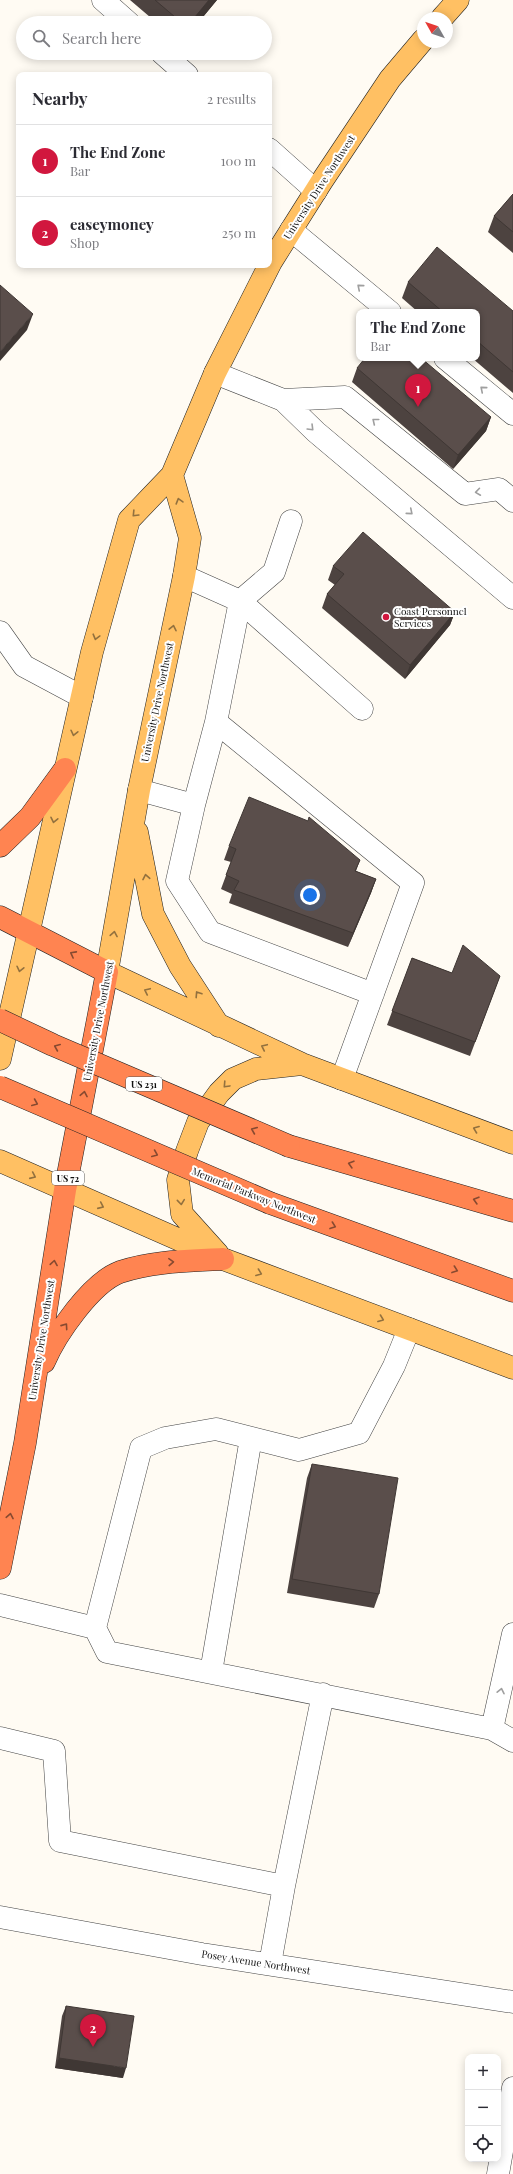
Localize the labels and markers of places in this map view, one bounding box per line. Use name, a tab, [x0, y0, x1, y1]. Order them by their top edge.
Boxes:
pin: 1	[405, 374, 431, 407]
place label: Coast Personnel Services	[394, 604, 467, 630]
marker: Coast Personnel Services	[381, 612, 391, 622]
pin: 2	[80, 2014, 106, 2047]

